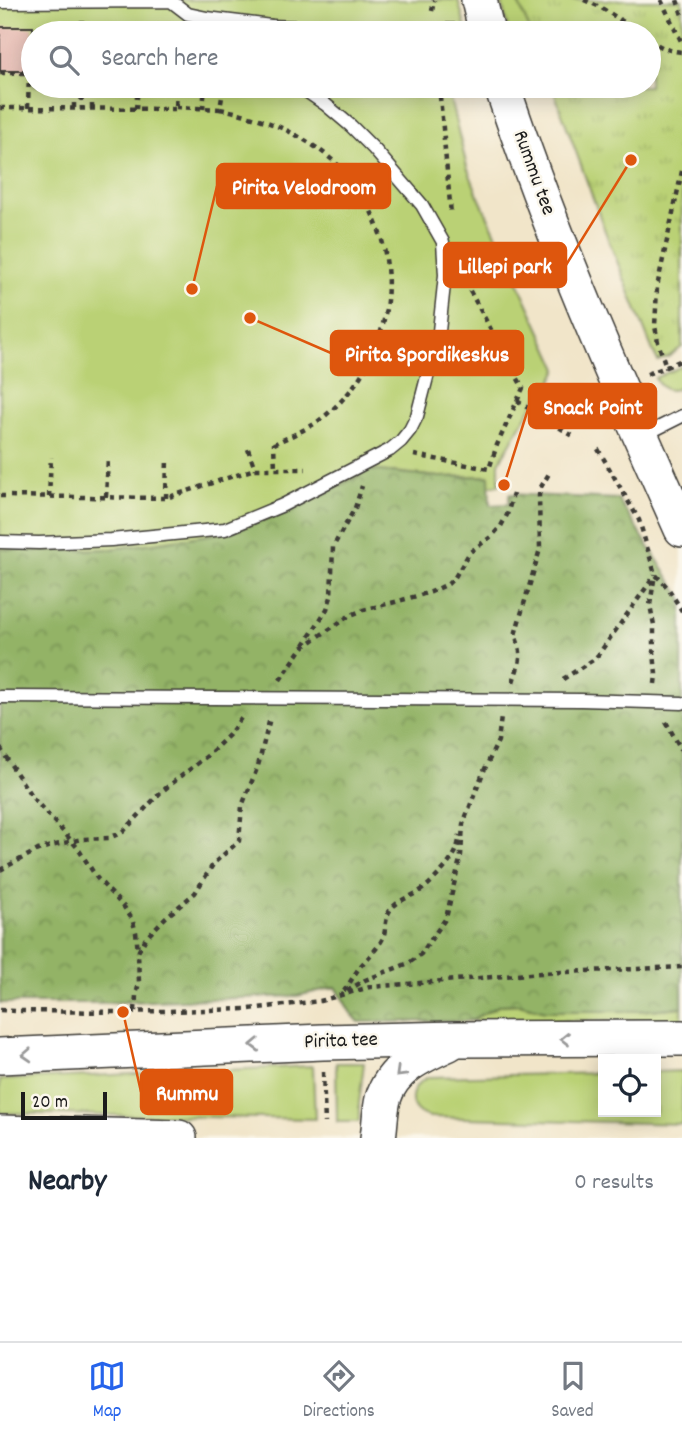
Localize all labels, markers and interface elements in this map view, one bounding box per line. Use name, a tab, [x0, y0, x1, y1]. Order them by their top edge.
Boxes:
search box	[21, 21, 661, 98]
icon: search	[45, 41, 83, 79]
text: Search here	[101, 41, 219, 78]
street label: Rummu tee	[504, 126, 562, 220]
callout: Pirita Velodroom	[217, 164, 390, 208]
text: Pirita Velodroom	[232, 173, 376, 206]
callout: Lillepi park	[444, 243, 566, 287]
text: Lillepi park	[458, 252, 553, 285]
callout: Pirita Spordikeskus	[331, 331, 523, 375]
text: Pirita Spordikeskus	[345, 340, 510, 373]
callout: Snack Point	[529, 384, 656, 428]
text: Snack Point	[543, 393, 643, 426]
street label: Pirita tee	[304, 1026, 378, 1058]
one-way arrow	[559, 1031, 570, 1047]
one-way arrow	[249, 1037, 260, 1052]
one-way arrow	[22, 1047, 33, 1062]
map controls	[598, 1054, 661, 1117]
button: locate	[598, 1054, 661, 1117]
one-way arrow	[395, 1064, 408, 1077]
callout: Rummu	[141, 1070, 232, 1114]
text: Rummu	[156, 1079, 218, 1112]
scale bar	[21, 1089, 107, 1121]
text: 20 m	[32, 1090, 68, 1117]
text: Nearby	[28, 1162, 106, 1205]
text: 0 results	[574, 1167, 654, 1200]
tab: Map	[88, 1357, 126, 1426]
tab: Directions	[303, 1357, 375, 1426]
tab: Saved	[551, 1357, 594, 1426]

